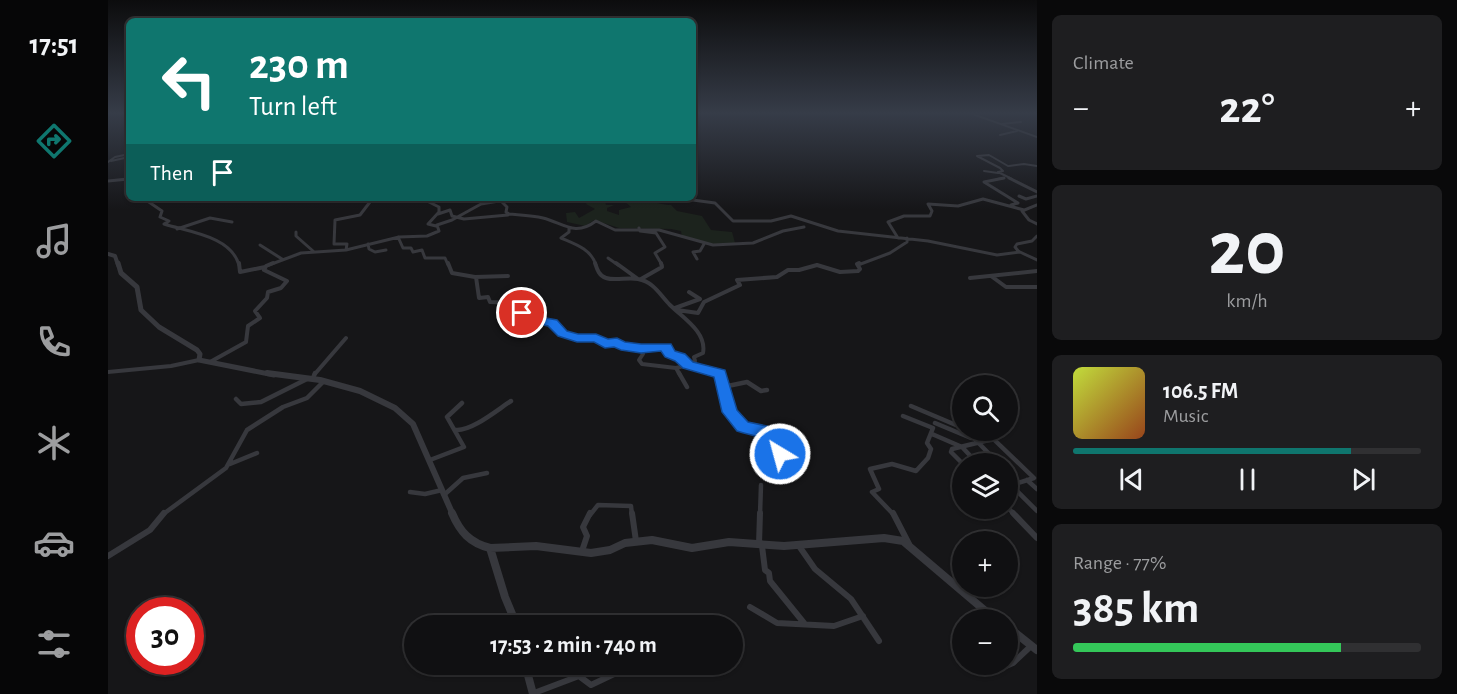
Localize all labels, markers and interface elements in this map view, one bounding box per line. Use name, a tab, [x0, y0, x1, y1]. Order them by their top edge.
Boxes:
text: 17:51	[30, 31, 78, 58]
icon: left	[150, 42, 228, 120]
text: 230 m	[249, 44, 349, 86]
text: Climate	[1073, 53, 1134, 73]
text: 22°	[1219, 86, 1275, 131]
text: −	[1073, 92, 1089, 125]
text: +	[1405, 92, 1421, 125]
text: Turn left	[249, 93, 337, 120]
icon: directions	[33, 120, 75, 162]
icon: arrive	[206, 156, 239, 189]
text: Then	[150, 162, 194, 184]
text: 20	[1208, 211, 1286, 289]
icon: music	[33, 220, 75, 262]
pin	[496, 287, 547, 338]
text: km/h	[1226, 291, 1268, 311]
icon: arrive	[505, 296, 538, 329]
icon: phone	[33, 321, 75, 363]
map controls	[952, 375, 1018, 675]
button: search	[952, 375, 1018, 441]
text: 106.5 FM	[1163, 380, 1238, 402]
text: Music	[1163, 406, 1209, 426]
icon: climate	[33, 422, 75, 464]
position arrow	[748, 422, 812, 486]
button: layers	[952, 453, 1018, 519]
icon: previous	[1115, 463, 1148, 496]
icon: pause	[1231, 463, 1264, 496]
icon: next	[1347, 463, 1380, 496]
icon: car	[33, 522, 75, 564]
button: +	[952, 531, 1018, 597]
text: Range · 77%	[1073, 553, 1166, 573]
text: 385 km	[1073, 586, 1199, 631]
speed limit sign: 30	[126, 597, 204, 675]
button: −	[952, 609, 1018, 675]
icon: filters	[33, 623, 75, 665]
text: 17:53 · 2 min · 740 m	[490, 634, 657, 656]

